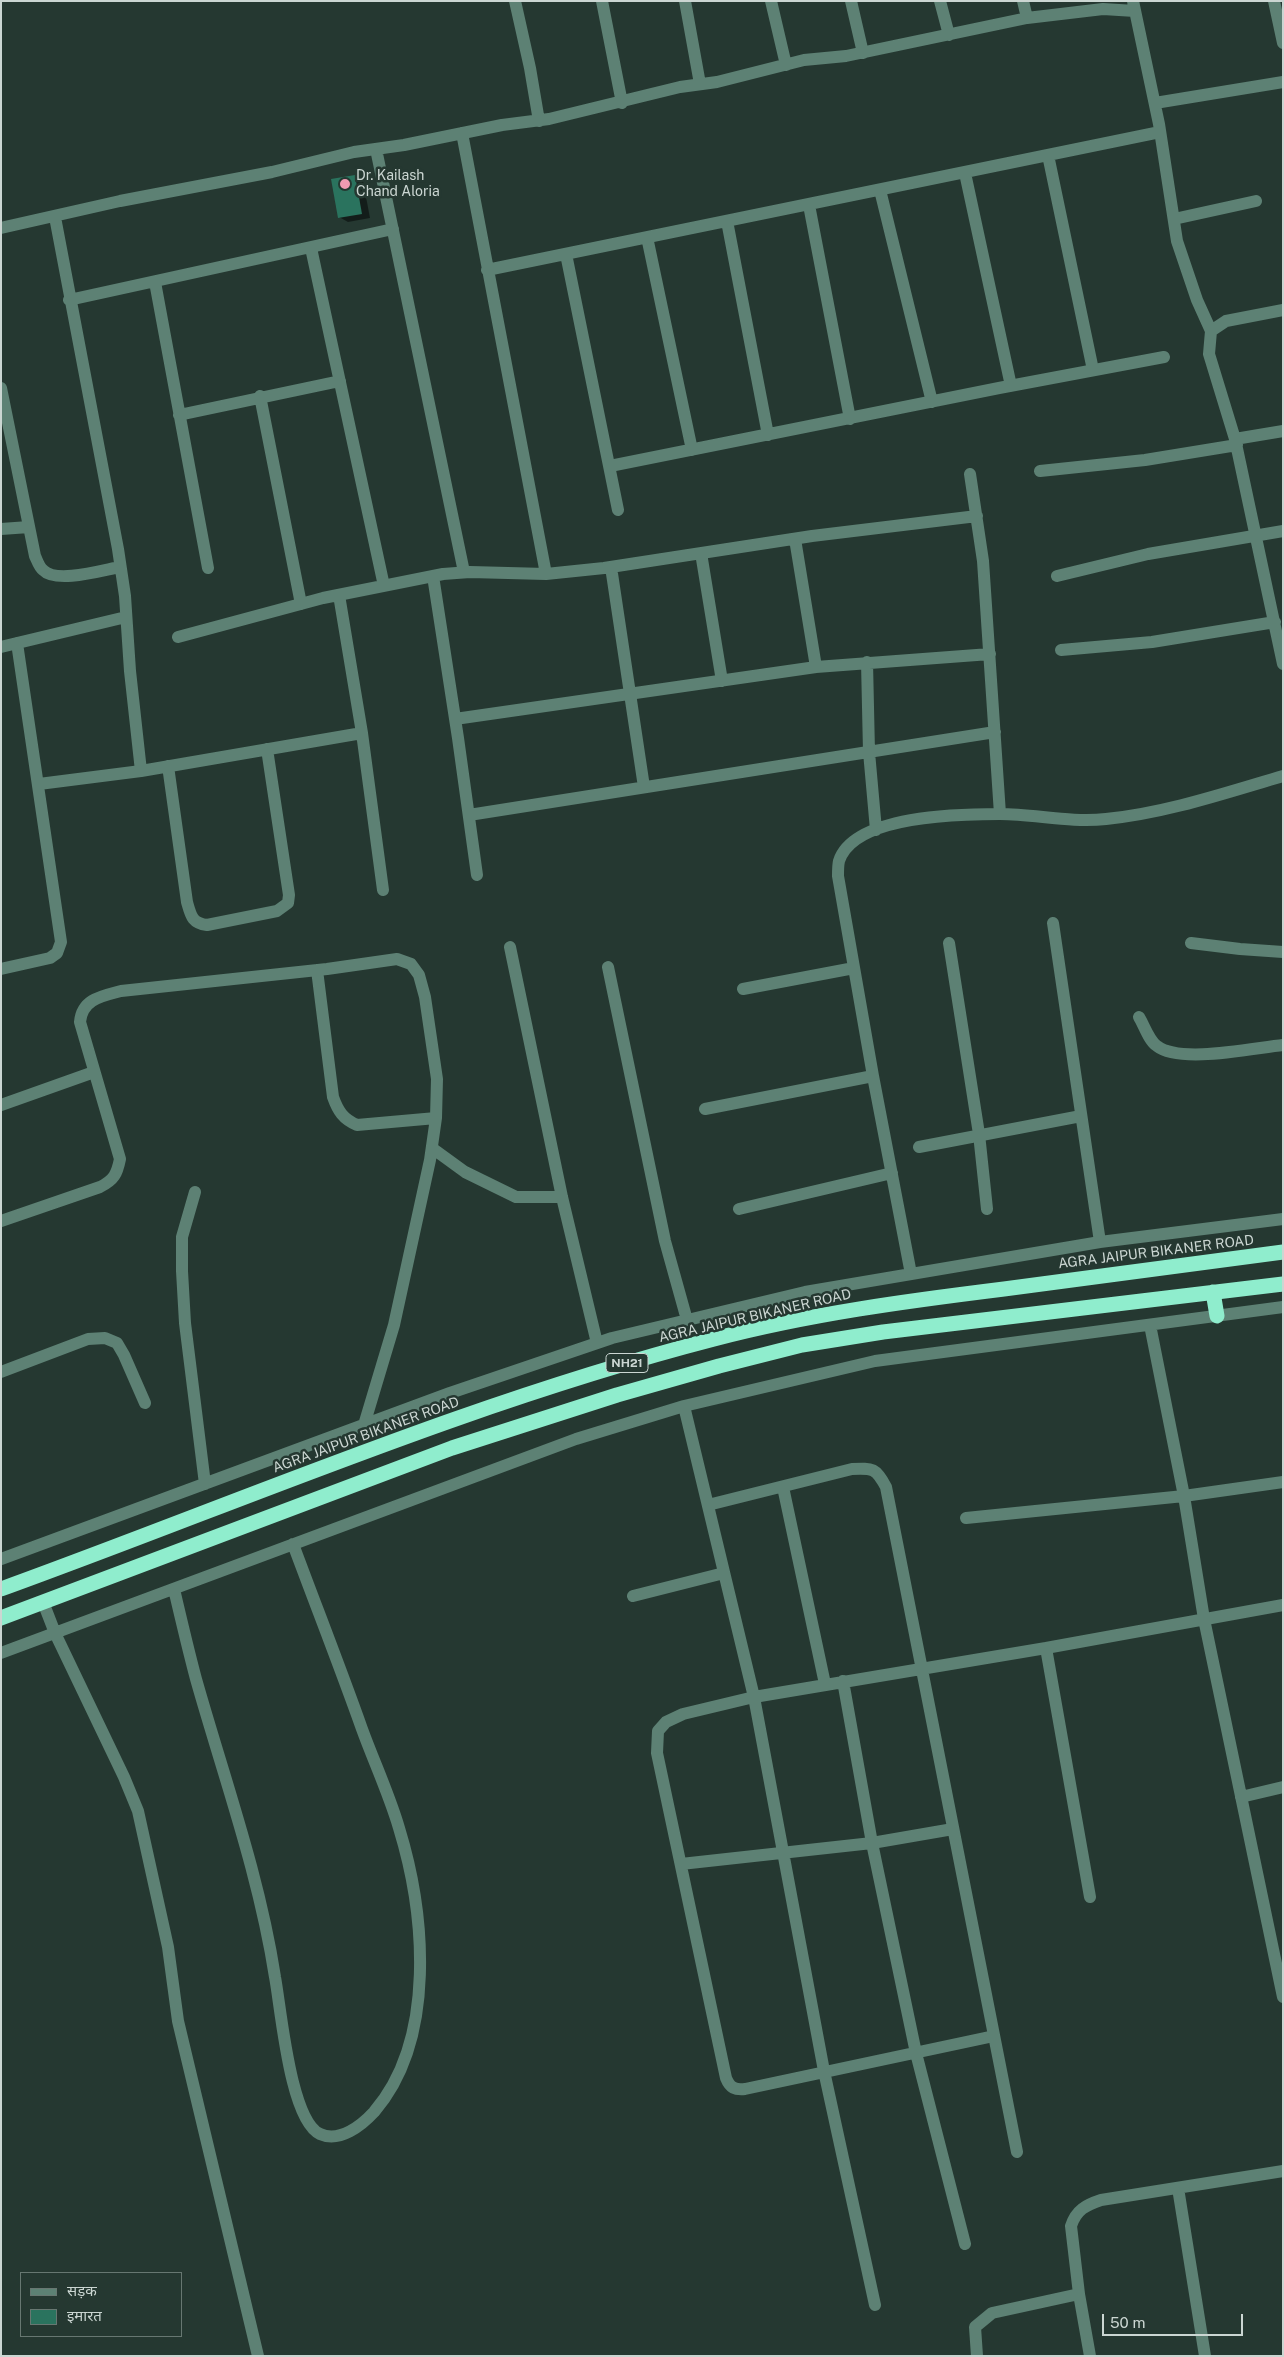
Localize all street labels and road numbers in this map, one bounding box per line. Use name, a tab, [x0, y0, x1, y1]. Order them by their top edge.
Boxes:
street label: AGRA JAIPUR BIKANER ROAD	[1057, 1232, 1255, 1272]
street label: AGRA JAIPUR BIKANER ROAD	[657, 1286, 853, 1346]
road number: NH21	[606, 1354, 648, 1372]
street label: AGRA JAIPUR BIKANER ROAD	[271, 1393, 461, 1477]

